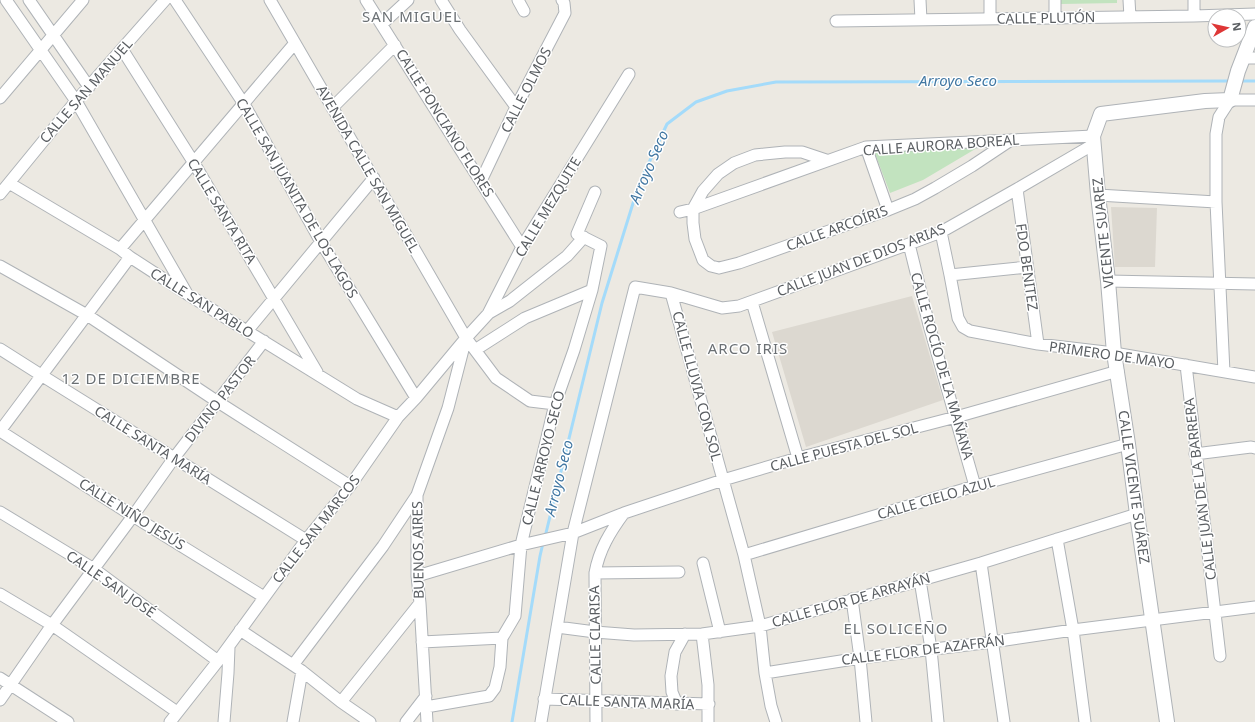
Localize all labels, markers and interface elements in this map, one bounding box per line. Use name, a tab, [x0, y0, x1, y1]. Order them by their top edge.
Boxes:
district label: SAN MIGUEL	[362, 6, 462, 26]
street label: CALLE PLUTÓN	[996, 7, 1096, 28]
north arrow	[1207, 8, 1247, 48]
text: N	[1229, 21, 1245, 32]
street label: CALLE SAN MANUEL	[35, 34, 136, 147]
street label: CALLE OLMOS	[496, 44, 555, 136]
street label: CALLE PONCIANO FLORES	[392, 45, 499, 201]
water label: Arroyo Seco	[918, 70, 997, 90]
street label: AVENIDA CALLE SAN MIGUEL	[313, 82, 424, 256]
street label: CALLE SAN JUANITA DE LOS LAGOS	[232, 94, 363, 302]
water label: Arroyo Seco	[623, 127, 672, 207]
street label: CALLE AURORA BOREAL	[862, 130, 1020, 159]
street label: CALLE MEZQUITE	[510, 153, 585, 260]
street label: CALLE SANTA RITA	[183, 155, 261, 267]
street label: VICENTE SUAREZ	[1087, 177, 1118, 289]
street label: CALLE ARCOÍRIS	[783, 200, 891, 255]
street label: CALLE JUAN DE DIOS ARIAS	[774, 218, 948, 300]
street label: FDO BENITEZ	[1012, 222, 1043, 312]
street label: CALLE SAN PABLO	[147, 263, 258, 342]
street label: CALLE ROCÍO DE LA MAÑANA	[907, 270, 978, 462]
street label: CALLE LLUVIA CON SOL	[668, 309, 727, 463]
street label: PRIMERO DE MAYO	[1048, 336, 1176, 373]
district label: ARCO IRIS	[708, 338, 788, 358]
street label: DIVINO PASTOR	[180, 351, 260, 446]
district label: 12 DE DICIEMBRE	[61, 368, 201, 388]
street label: CALLE ARROYO SECO	[517, 388, 568, 527]
street label: CALLE JUAN DE LA BARRERA	[1179, 397, 1220, 581]
street label: CALLE SANTA MARÍA	[91, 401, 215, 488]
street label: CALLE VICENTE SUÁREZ	[1114, 409, 1155, 565]
street label: CALLE PUESTA DEL SOL	[768, 418, 920, 475]
water label: Arroyo Seco	[539, 438, 577, 519]
street label: CALLE SAN MARCOS	[267, 470, 364, 587]
street label: CALLE CIELO AZUL	[875, 472, 997, 523]
street label: CALLE NIÑO JESÚS	[76, 473, 189, 554]
street label: BUENOS AIRES	[407, 501, 428, 599]
street label: CALLE SAN JOSÉ	[63, 546, 160, 621]
street label: CALLE FLOR DE ARRAYÁN	[769, 568, 932, 631]
street label: CALLE CLARISA	[584, 585, 605, 685]
district label: EL SOLICEÑO	[844, 618, 948, 638]
street label: CALLE FLOR DE AZAFRÁN	[840, 630, 1006, 669]
street label: CALLE SANTA MARÍA	[559, 690, 695, 713]

